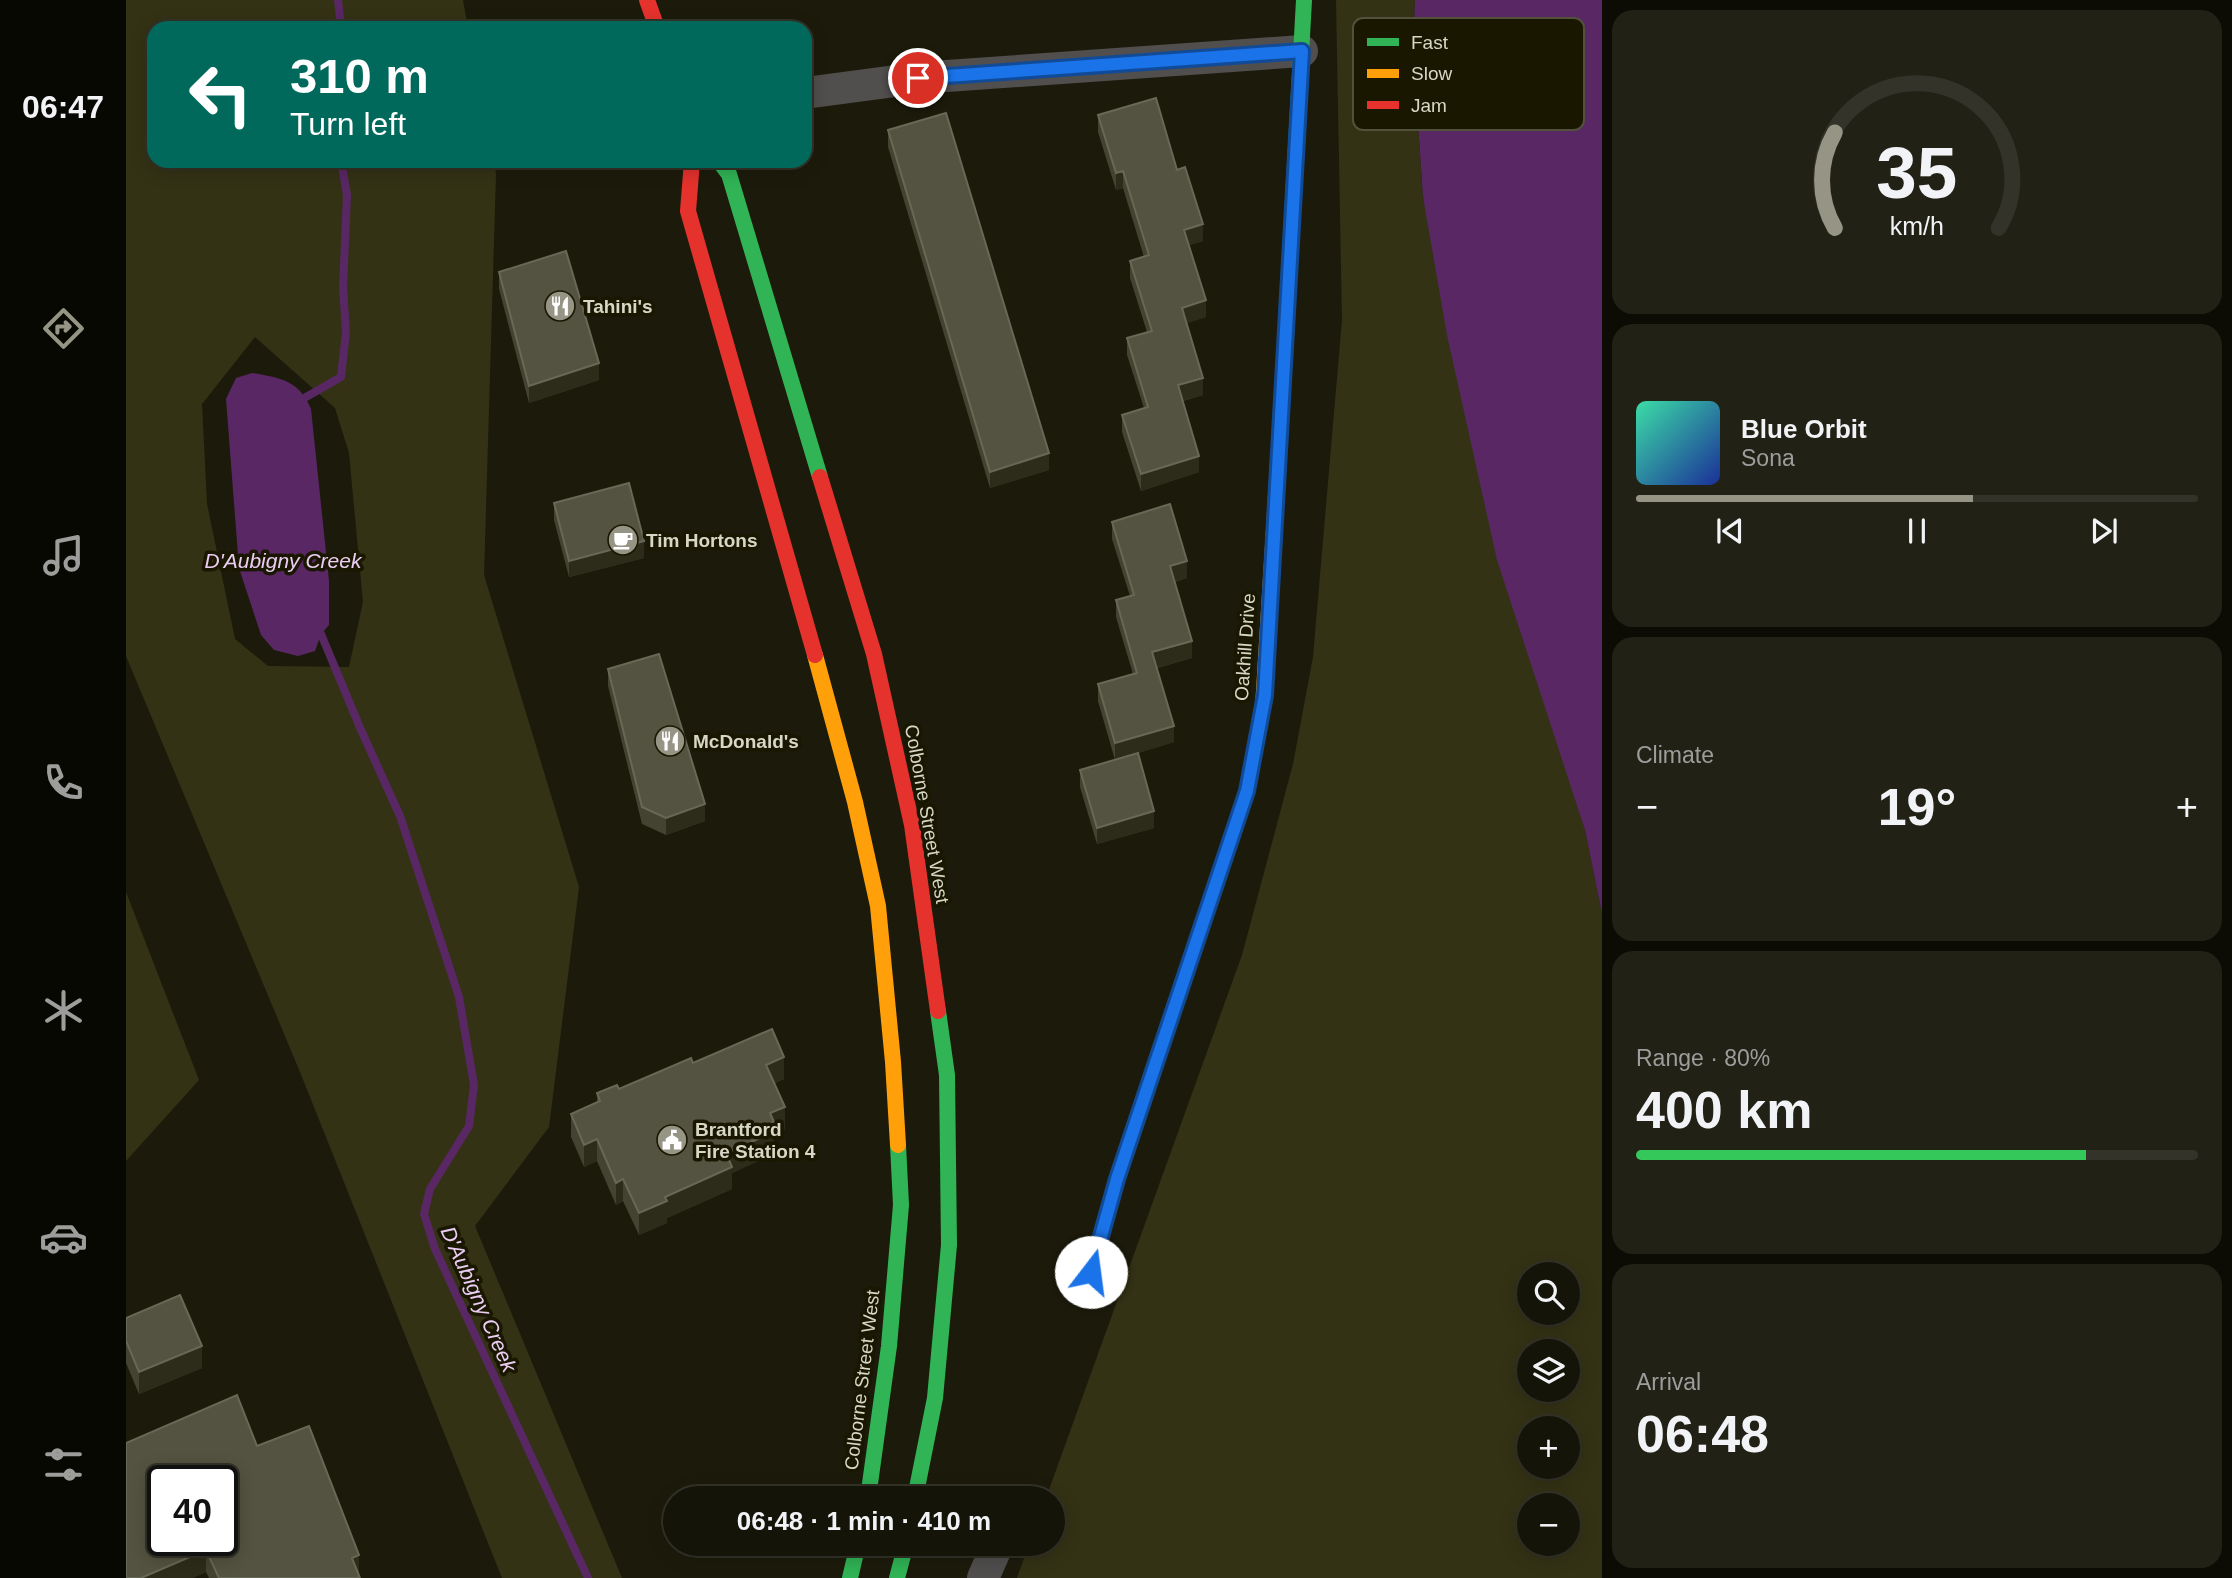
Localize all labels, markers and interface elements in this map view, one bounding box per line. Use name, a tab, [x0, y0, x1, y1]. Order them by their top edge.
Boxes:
legend	[1353, 18, 1584, 130]
text: Fast	[1411, 32, 1449, 53]
pin	[888, 48, 948, 108]
icon: left	[175, 49, 266, 140]
text: 310 m	[290, 49, 429, 103]
icon: arrive	[899, 59, 937, 97]
text: Slow	[1411, 63, 1452, 84]
text: 06:47	[22, 89, 104, 125]
text: Jam	[1411, 95, 1447, 116]
text: Turn left	[290, 106, 406, 142]
text: 35	[1877, 132, 1957, 213]
text: km/h	[1890, 212, 1944, 240]
restaurant icon: Tahini's	[543, 289, 577, 323]
place label: Tahini's	[583, 296, 653, 317]
icon: directions	[39, 304, 88, 353]
text: Blue Orbit	[1741, 414, 1867, 444]
text: Sona	[1741, 445, 1795, 471]
icon: previous	[1711, 512, 1749, 550]
icon: pause	[1898, 512, 1936, 550]
icon: next	[2085, 512, 2123, 550]
cafe icon: Tim Hortons	[606, 523, 640, 557]
place label: Tim Hortons	[646, 530, 758, 551]
icon: music	[39, 531, 88, 580]
water label: D'Aubigny Creek	[205, 549, 363, 572]
street label: Oakhill Drive	[1231, 593, 1259, 701]
street label: Colborne Street West	[901, 723, 953, 906]
restaurant icon: McDonald's	[653, 724, 687, 758]
place label: McDonald's	[693, 731, 799, 752]
text: Climate	[1636, 742, 1714, 768]
icon: phone	[39, 758, 88, 807]
text: 19°	[1878, 778, 1956, 836]
text: −	[1636, 786, 1658, 828]
text: +	[2176, 786, 2198, 828]
icon: climate	[39, 986, 88, 1035]
text: Range · 80%	[1636, 1045, 1770, 1071]
text: 400 km	[1636, 1081, 1812, 1139]
place label: Brantford Fire Station 4	[695, 1119, 816, 1162]
public building icon: Brantford Fire Station 4	[655, 1123, 689, 1157]
icon: car	[39, 1213, 88, 1262]
water label: D'Aubigny Creek	[437, 1223, 522, 1377]
position arrow	[1054, 1235, 1128, 1309]
map controls	[1517, 1262, 1580, 1556]
button: search	[1517, 1262, 1580, 1325]
street label: Colborne Street West	[841, 1288, 884, 1471]
button: layers	[1517, 1339, 1580, 1402]
text: Arrival	[1636, 1369, 1701, 1395]
text: 06:48	[1636, 1405, 1769, 1463]
button: +	[1517, 1416, 1580, 1479]
icon: filters	[39, 1440, 88, 1489]
speed limit sign: 40	[147, 1465, 238, 1556]
button: −	[1517, 1493, 1580, 1556]
text: 06:48 · 1 min · 410 m	[737, 1506, 991, 1536]

